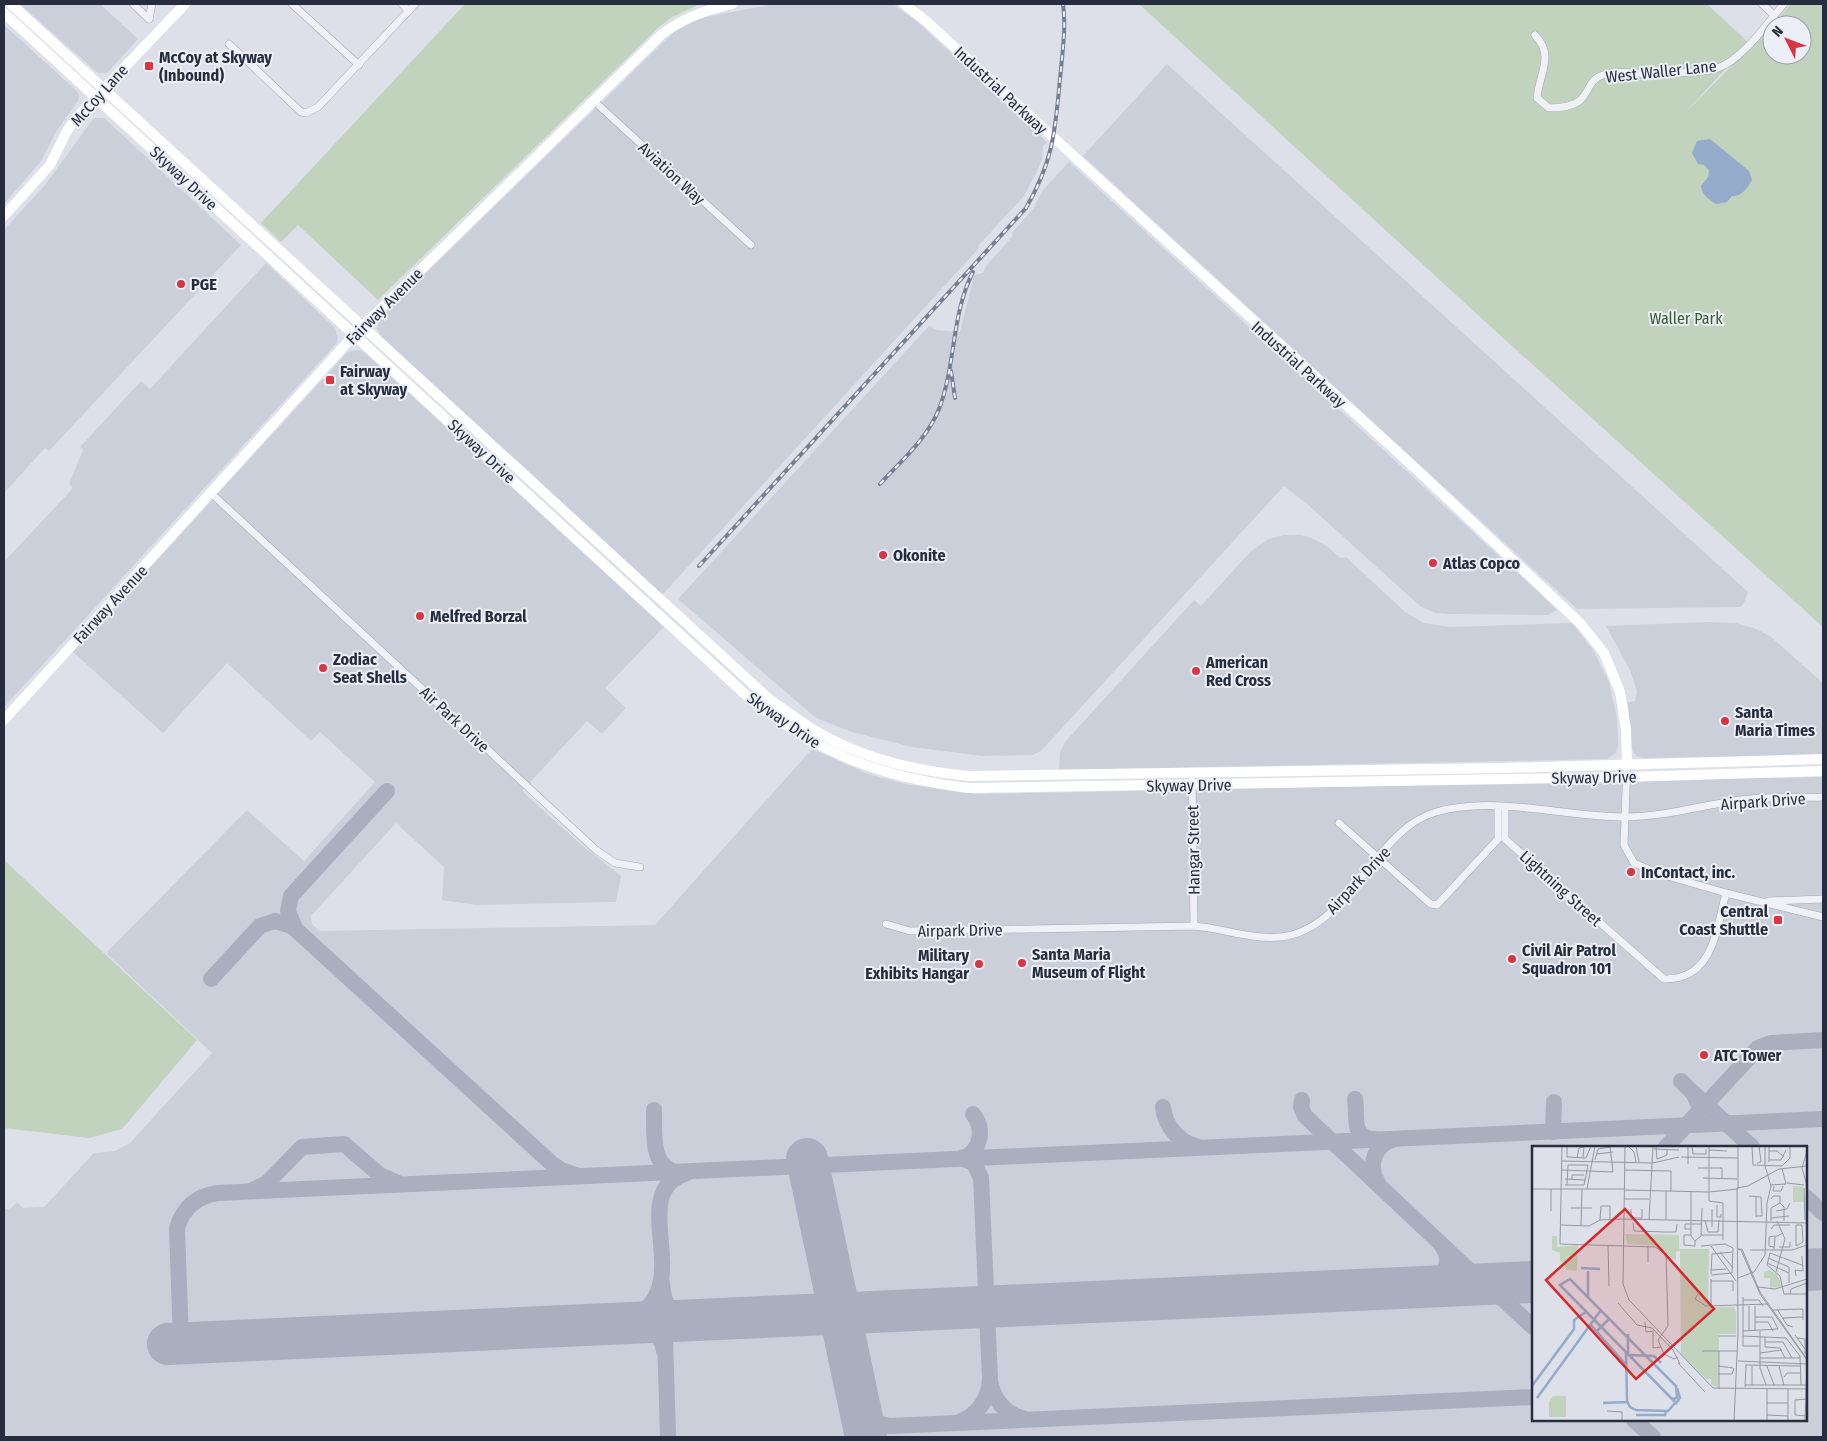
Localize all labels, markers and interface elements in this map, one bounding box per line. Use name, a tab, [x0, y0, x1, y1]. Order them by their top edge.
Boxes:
north arrow	[1762, 15, 1812, 65]
text: N	[1769, 23, 1787, 40]
street label: Industrial Parkway	[950, 42, 1052, 139]
place label: McCoy at Skyway (Inbound)	[159, 48, 272, 85]
street label: West Waller Lane	[1605, 56, 1718, 87]
marker: McCoy at Skyway (Inbound)	[143, 60, 155, 72]
street label: McCoy Lane	[67, 61, 132, 130]
street label: Aviation Way	[635, 138, 709, 209]
street label: Skyway Drive	[146, 142, 221, 214]
street label: Fairway Avenue	[342, 264, 427, 349]
place label: PGE	[191, 275, 217, 294]
marker: PGE	[175, 278, 187, 290]
park label: Waller Park	[1649, 309, 1723, 328]
street label: Industrial Parkway	[1248, 317, 1350, 412]
place label: Fairway at Skyway	[340, 362, 407, 399]
marker: Fairway at Skyway	[324, 374, 336, 386]
street label: Skyway Drive	[444, 415, 519, 487]
place label: Okonite	[893, 546, 946, 565]
marker: Okonite	[877, 549, 889, 561]
place label: Atlas Copco	[1442, 554, 1521, 573]
marker: Atlas Copco	[1427, 557, 1439, 569]
street label: Fairway Avenue	[69, 561, 152, 648]
place label: Melfred Borzal	[430, 607, 527, 626]
marker: Melfred Borzal	[414, 610, 426, 622]
place label: Zodiac Seat Shells	[333, 650, 407, 687]
place label: American Red Cross	[1205, 653, 1271, 690]
marker: Zodiac Seat Shells	[317, 662, 329, 674]
marker: American Red Cross	[1190, 665, 1202, 677]
street label: Air Park Drive	[416, 682, 493, 756]
street label: Skyway Drive	[743, 688, 824, 753]
place label: Santa Maria Times	[1735, 703, 1815, 740]
marker: Santa Maria Times	[1719, 715, 1731, 727]
street label: Skyway Drive	[1551, 767, 1637, 788]
street label: Skyway Drive	[1146, 775, 1232, 796]
street label: Airpark Drive	[1720, 789, 1806, 814]
street label: Hangar Street	[1183, 804, 1204, 895]
street label: Airpark Drive	[1322, 843, 1394, 918]
street label: Lightning Street	[1516, 847, 1606, 931]
place label: InContact, inc.	[1641, 863, 1735, 882]
marker: InContact, inc.	[1625, 866, 1637, 878]
place label: Central Coast Shuttle	[1679, 902, 1769, 939]
marker: Central Coast Shuttle	[1772, 914, 1784, 926]
street label: Airpark Drive	[917, 920, 1003, 941]
place label: Civil Air Patrol Squadron 101	[1522, 941, 1616, 978]
place label: Santa Maria Museum of Flight	[1032, 945, 1146, 982]
place label: Military Exhibits Hangar	[865, 946, 969, 983]
marker: Civil Air Patrol Squadron 101	[1506, 953, 1518, 965]
marker: Santa Maria Museum of Flight	[1016, 957, 1028, 969]
marker: Military Exhibits Hangar	[973, 958, 985, 970]
place label: ATC Tower	[1713, 1046, 1781, 1065]
marker: ATC Tower	[1698, 1049, 1710, 1061]
inset map	[1532, 1146, 1807, 1421]

